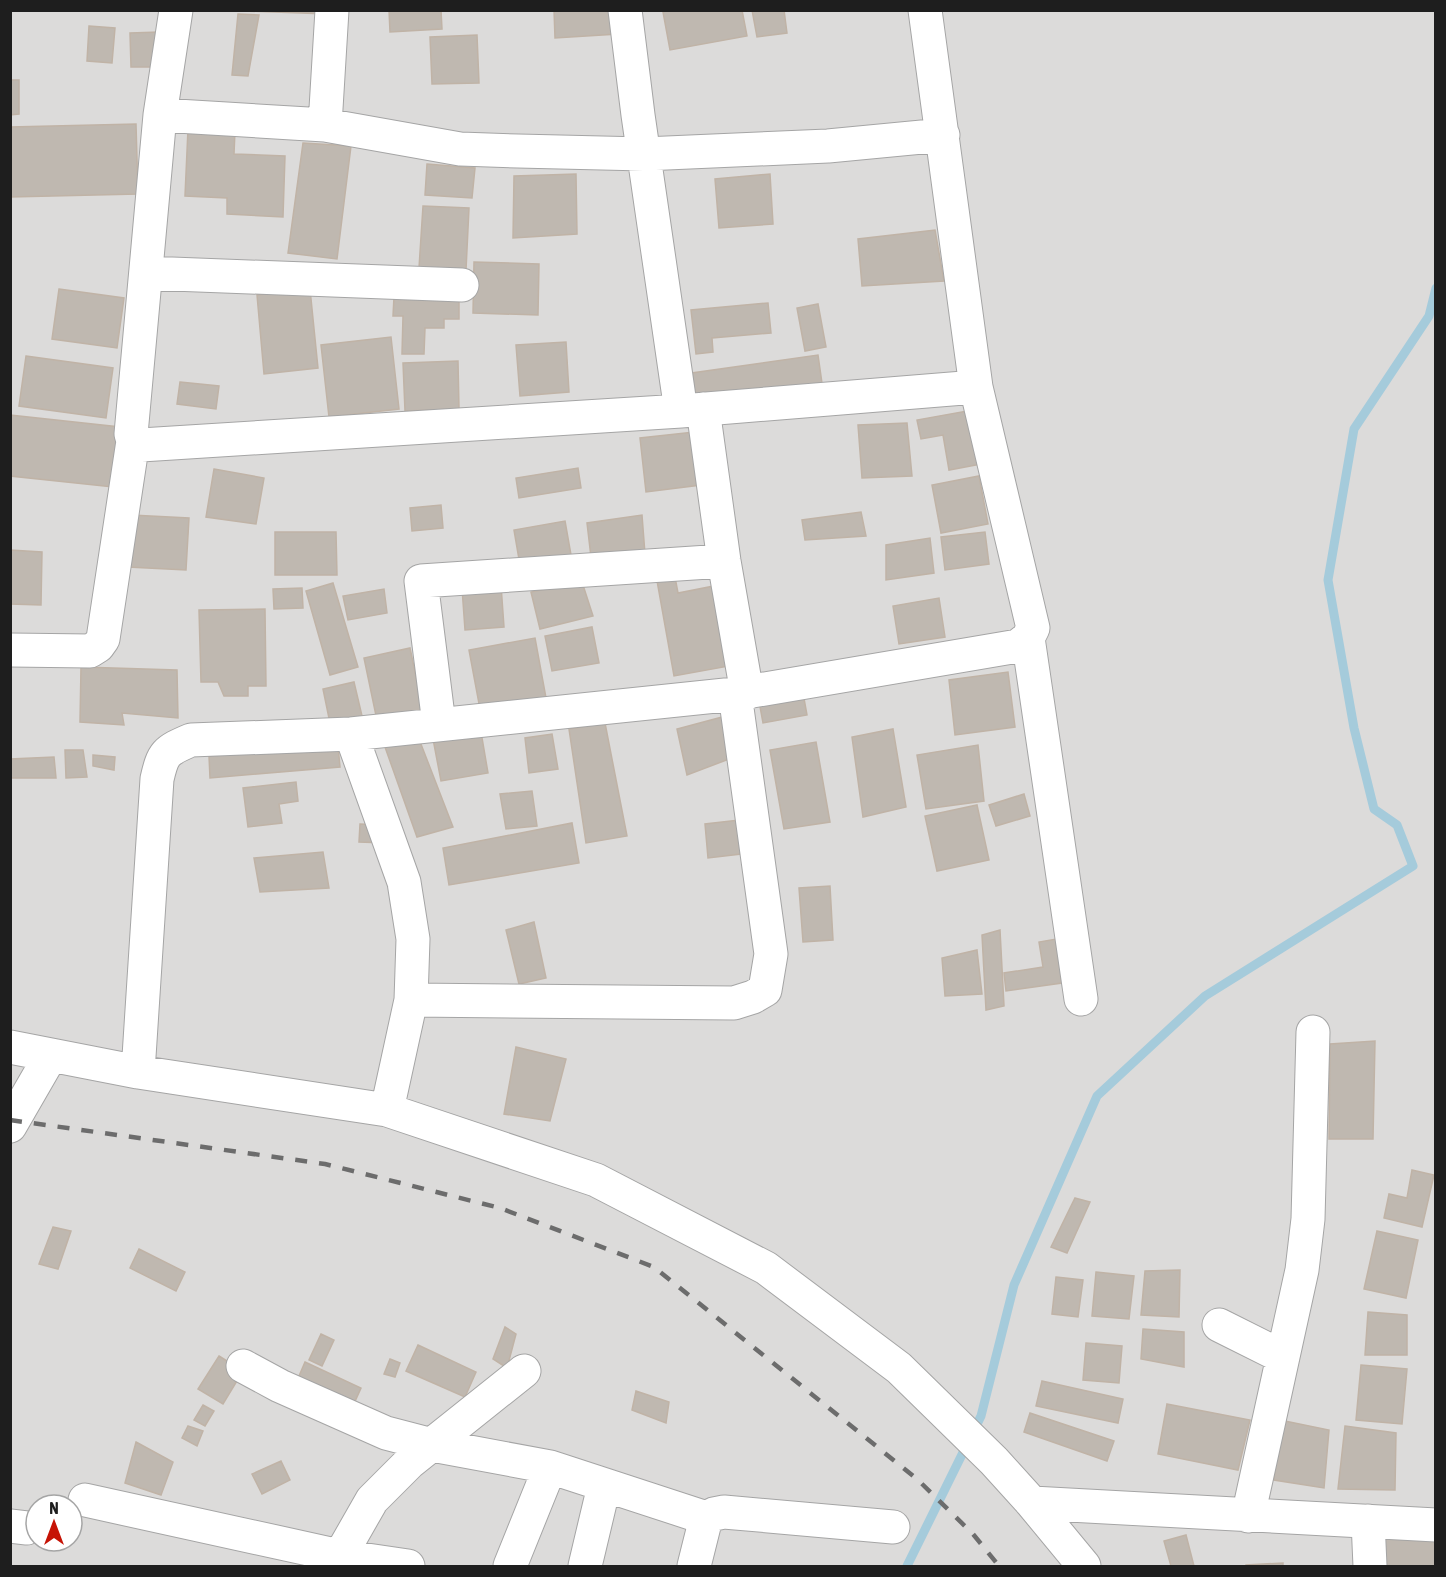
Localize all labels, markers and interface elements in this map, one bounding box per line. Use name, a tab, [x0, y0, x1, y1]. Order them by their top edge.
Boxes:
north arrow	[24, 1493, 84, 1553]
text: N	[49, 1499, 59, 1517]

